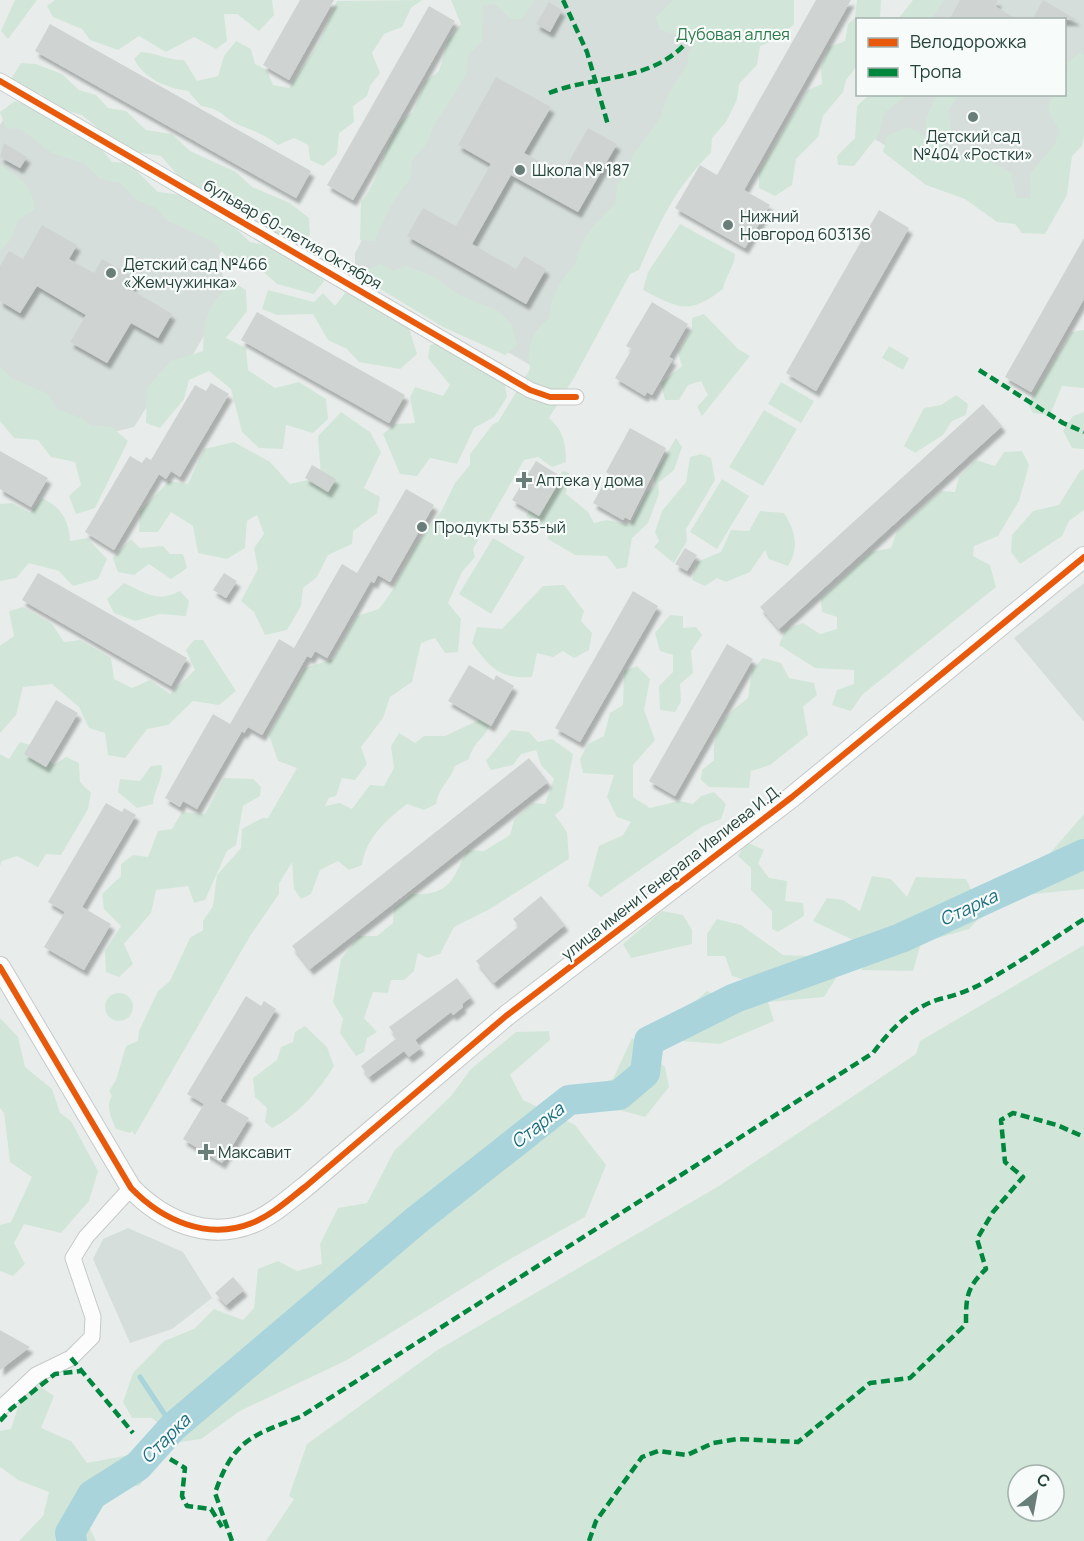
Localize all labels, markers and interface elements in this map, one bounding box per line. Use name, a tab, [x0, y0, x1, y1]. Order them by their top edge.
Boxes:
legend	[856, 18, 1066, 96]
park label: Дубовая аллея	[676, 23, 790, 45]
text: Велодорожка	[910, 29, 1027, 53]
text: Тропа	[910, 59, 961, 83]
marker: Детский сад №404 «Ростки»	[966, 110, 980, 124]
place label: Детский сад №404 «Ростки»	[913, 125, 1033, 165]
place label: Школа № 187	[532, 159, 630, 181]
marker: Школа № 187	[513, 163, 527, 177]
street label: бульвар 60-летия Октября	[200, 174, 386, 294]
place label: Нижний Новгород 603136	[740, 205, 871, 245]
marker: Нижний Новгород 603136	[721, 218, 735, 232]
place label: Детский сад №466 «Жемчужинка»	[123, 253, 268, 293]
marker: Детский сад №466 «Жемчужинка»	[104, 266, 118, 280]
place label: Аптека у дома	[536, 469, 643, 491]
marker: Аптека у дома	[517, 473, 531, 487]
place label: Продукты 535-ый	[434, 516, 566, 538]
marker: Продукты 535-ый	[415, 520, 429, 534]
street label: улица имени Генерала Ивлиева И.Д.	[556, 779, 786, 965]
water label: Старка	[935, 883, 1002, 931]
water label: Старка	[505, 1096, 569, 1153]
place label: Максавит	[218, 1141, 292, 1163]
marker: Максавит	[199, 1145, 213, 1159]
water label: Старка	[135, 1407, 196, 1468]
north arrow	[1006, 1463, 1066, 1523]
text: С	[1033, 1468, 1055, 1493]

